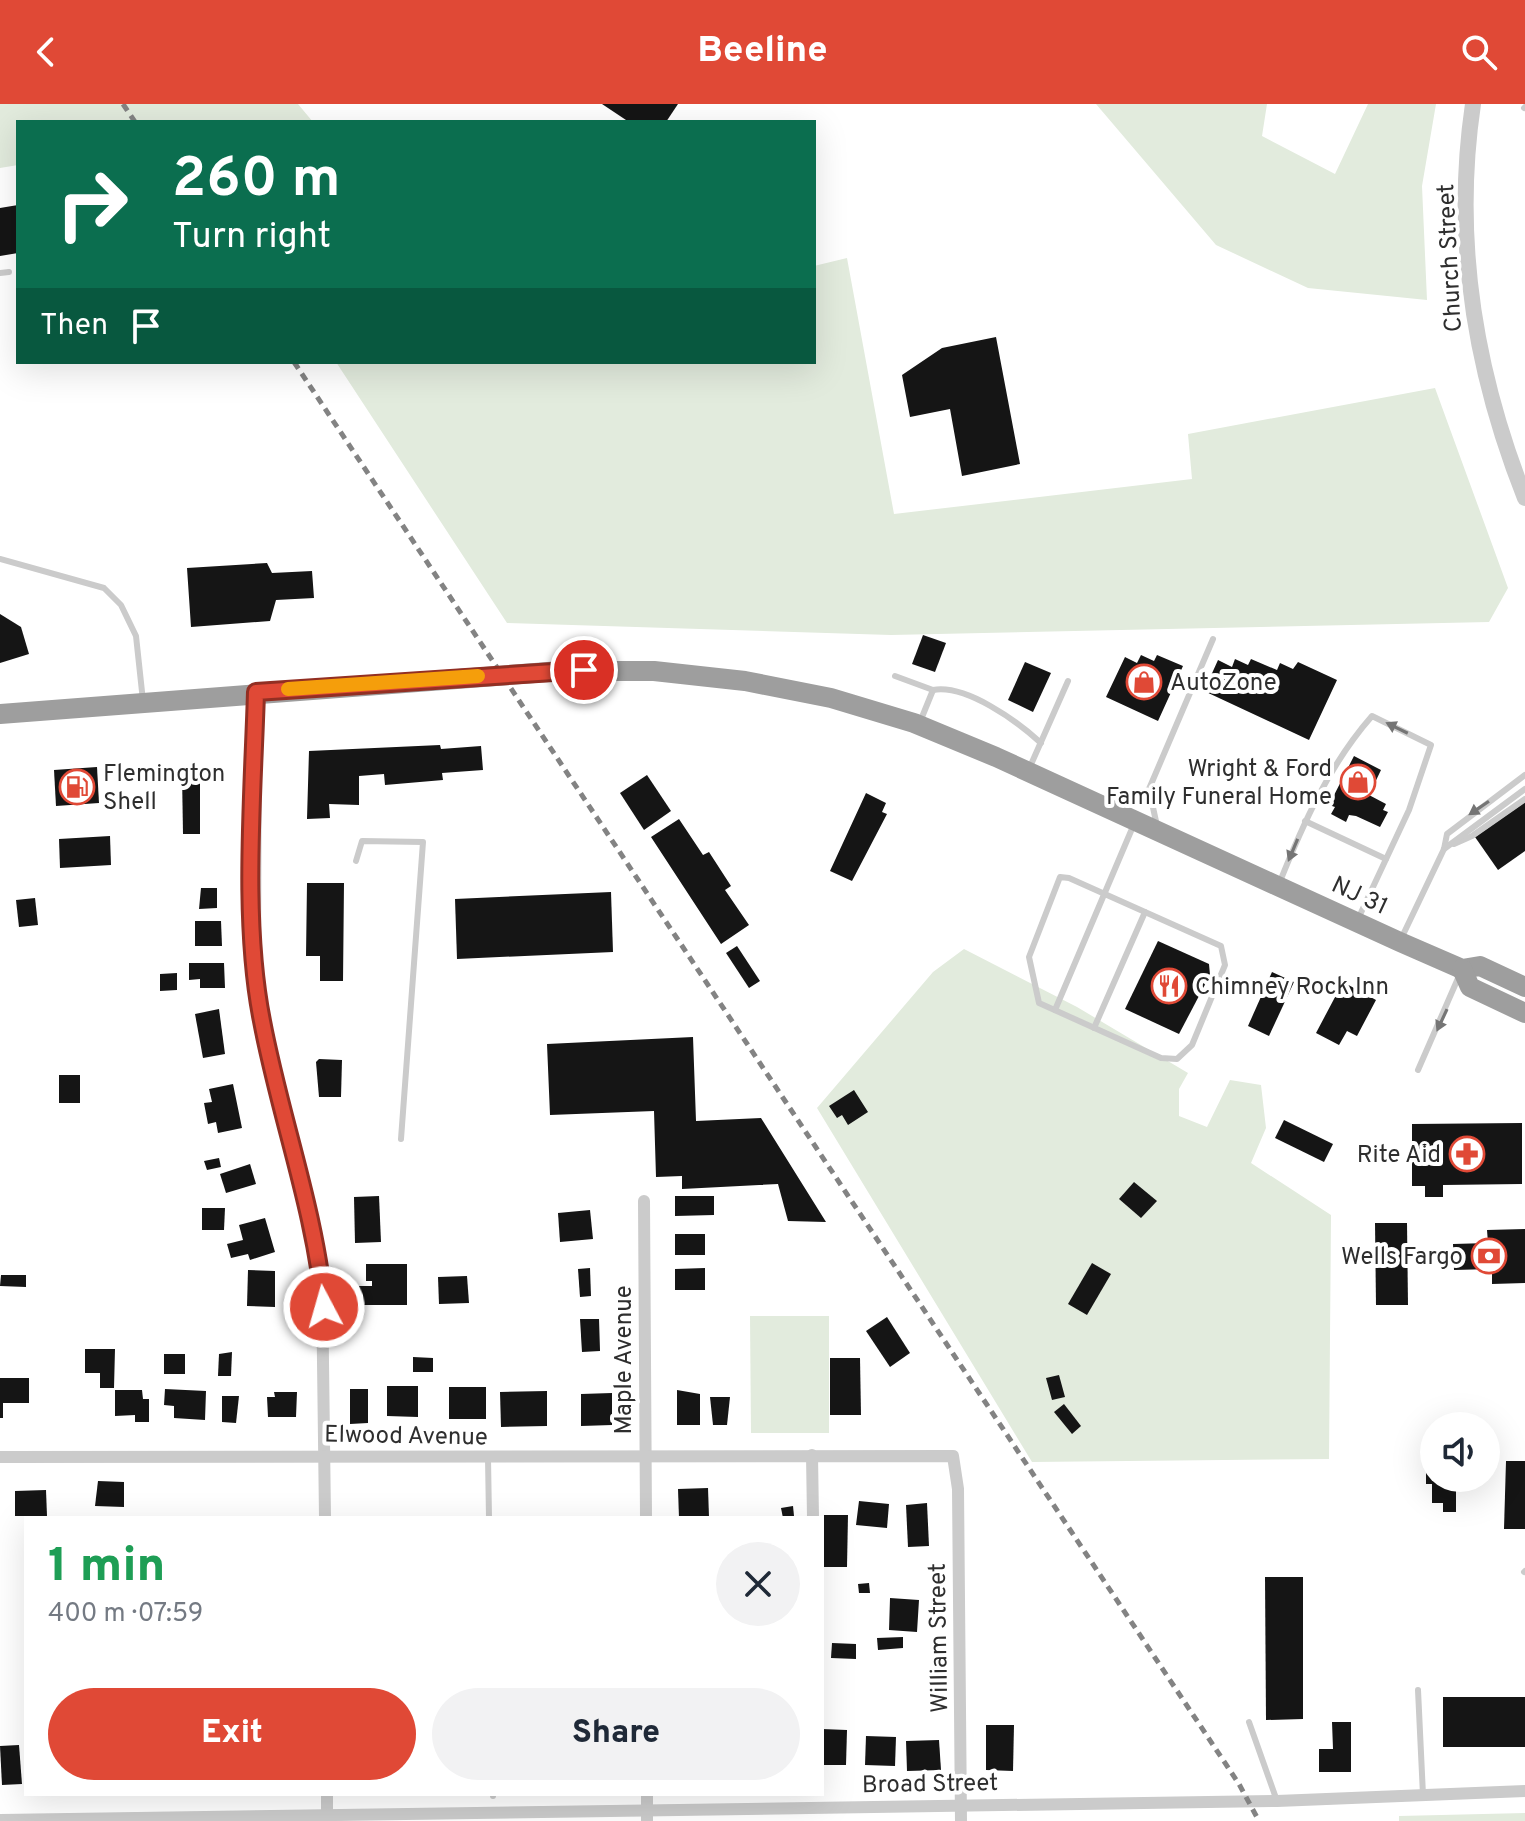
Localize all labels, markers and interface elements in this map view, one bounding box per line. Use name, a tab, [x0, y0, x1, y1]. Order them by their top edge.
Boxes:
text: Beeline	[697, 29, 828, 75]
icon: back	[24, 30, 68, 74]
icon: search	[1457, 30, 1501, 74]
text: 260 m	[172, 146, 341, 216]
icon: right	[40, 152, 144, 256]
street label: Church Street	[1432, 183, 1470, 333]
text: Turn right	[172, 215, 331, 261]
icon: arrive	[124, 304, 168, 348]
text: Then	[40, 308, 108, 345]
pin	[550, 636, 618, 704]
icon: arrive	[562, 648, 606, 692]
shop icon: AutoZone	[1125, 663, 1163, 701]
place label: AutoZone	[1170, 669, 1277, 699]
one-way arrow	[1386, 721, 1409, 735]
place label: Wright & Ford Family Funeral Home	[1106, 755, 1332, 813]
place label: Flemington Shell	[103, 760, 225, 818]
shop icon: Wright & Ford Family Funeral Home	[1339, 763, 1377, 801]
fuel station icon: Flemington Shell	[58, 768, 96, 806]
one-way arrow	[1468, 800, 1490, 815]
one-way arrow	[1286, 838, 1299, 862]
street label: NJ 31	[1326, 871, 1392, 923]
restaurant icon: Chimney Rock Inn	[1150, 967, 1188, 1005]
place label: Chimney Rock Inn	[1195, 973, 1389, 1003]
one-way arrow	[1435, 1009, 1449, 1032]
pharmacy icon: Rite Aid	[1448, 1135, 1486, 1173]
place label: Rite Aid	[1357, 1141, 1441, 1171]
bank icon: Wells Fargo	[1470, 1237, 1508, 1275]
place label: Wells Fargo	[1341, 1243, 1463, 1273]
position arrow	[282, 1265, 366, 1349]
street label: Maple Avenue	[610, 1285, 640, 1435]
map controls	[1420, 1412, 1500, 1492]
button: sound	[1420, 1412, 1500, 1492]
street label: Elwood Avenue	[324, 1421, 488, 1453]
text: 1 min	[48, 1538, 165, 1598]
button: close	[716, 1542, 800, 1626]
street label: William Street	[924, 1563, 956, 1713]
text: 400 m · 07:59	[48, 1598, 203, 1631]
button: Exit	[48, 1688, 416, 1780]
button: Share	[432, 1688, 800, 1780]
street label: Broad Street	[862, 1769, 998, 1801]

